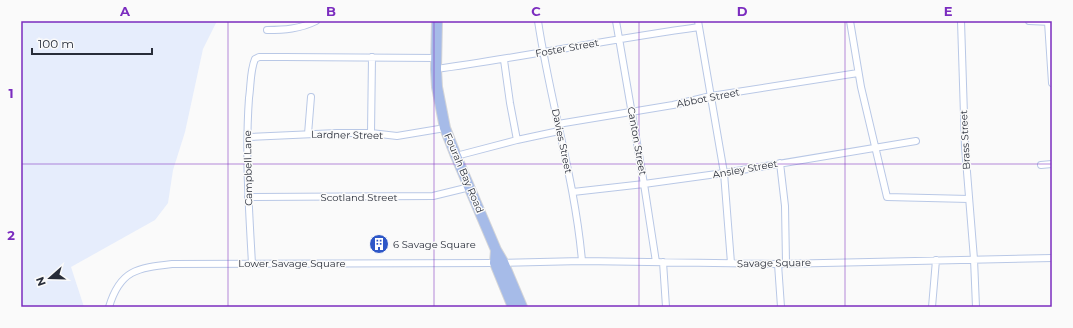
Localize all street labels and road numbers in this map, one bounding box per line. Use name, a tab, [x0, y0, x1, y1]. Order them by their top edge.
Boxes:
street label: Foster Street	[534, 36, 600, 60]
street label: Abbot Street	[675, 86, 741, 110]
street label: Canton Street	[625, 106, 649, 176]
street label: Davies Street	[549, 107, 575, 175]
street label: Brass Street	[957, 110, 973, 170]
street label: Lardner Street	[311, 128, 383, 142]
street label: Campbell Lane	[241, 130, 255, 206]
street label: Fourah Bay Road	[441, 131, 487, 215]
street label: Ansley Street	[711, 157, 779, 181]
street label: Scotland Street	[320, 191, 398, 204]
street label: Savage Square	[737, 256, 811, 270]
street label: Lower Savage Square	[238, 257, 346, 270]

